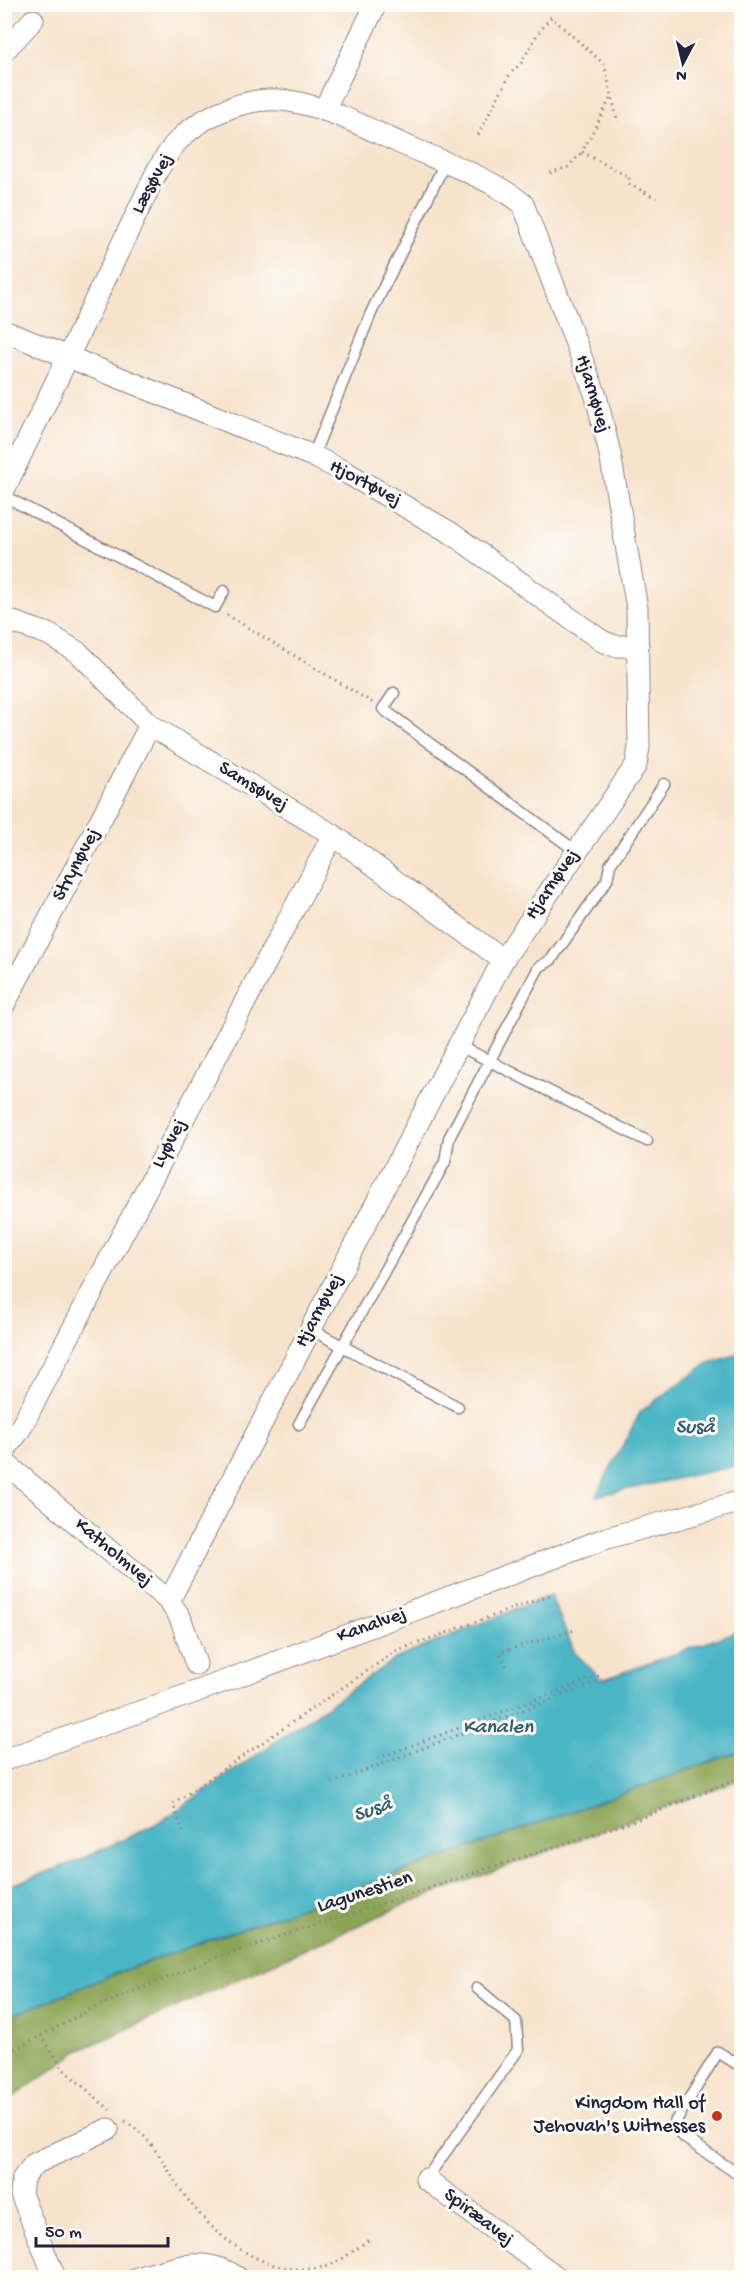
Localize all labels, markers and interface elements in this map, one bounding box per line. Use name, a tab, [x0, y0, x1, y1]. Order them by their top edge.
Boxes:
north arrow	[653, 33, 713, 93]
text: N	[675, 64, 688, 84]
street label: Læsøvej	[127, 150, 179, 218]
street label: Hjarnøvej	[569, 352, 615, 436]
street label: Hjortøvej	[325, 455, 405, 513]
street label: Samsøvej	[214, 757, 292, 817]
street label: Strynøvej	[48, 825, 106, 905]
street label: Hjarnøvej	[521, 845, 585, 925]
street label: Lyøvej	[148, 1115, 192, 1173]
street label: Hjarnøvej	[291, 1270, 349, 1352]
water label: Suså	[676, 1416, 716, 1441]
street label: Katholmvej	[69, 1514, 157, 1592]
street label: Kanalvej	[334, 1603, 410, 1649]
water label: Kanalen	[463, 1716, 534, 1741]
water label: Suså	[350, 1792, 397, 1829]
street label: Lagunestien	[315, 1867, 416, 1919]
place label: Kingdom Hall of Jehovah's Witnesses	[533, 2093, 707, 2139]
marker: Kingdom Hall of Jehovah's Witnesses	[710, 2109, 724, 2123]
street label: Spiræavej	[438, 2184, 518, 2252]
scale bar	[36, 2210, 168, 2248]
text: 50 m	[45, 2223, 82, 2244]

